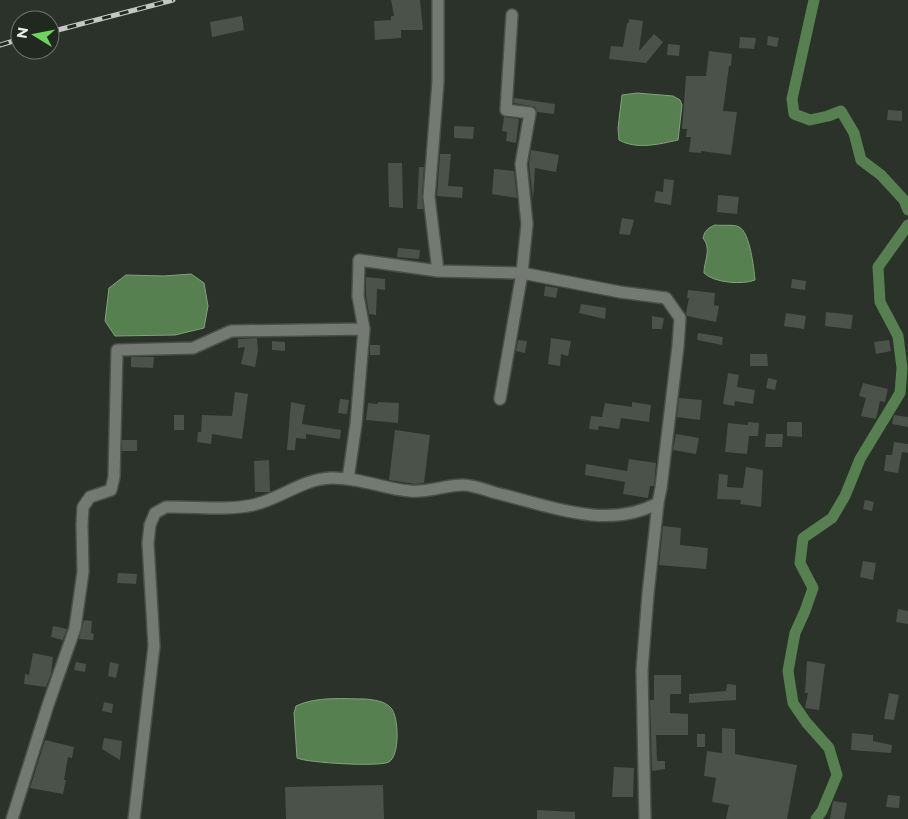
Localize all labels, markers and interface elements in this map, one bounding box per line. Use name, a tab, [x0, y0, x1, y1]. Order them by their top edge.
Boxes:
north arrow	[10, 10, 60, 60]
text: N	[12, 26, 32, 40]

